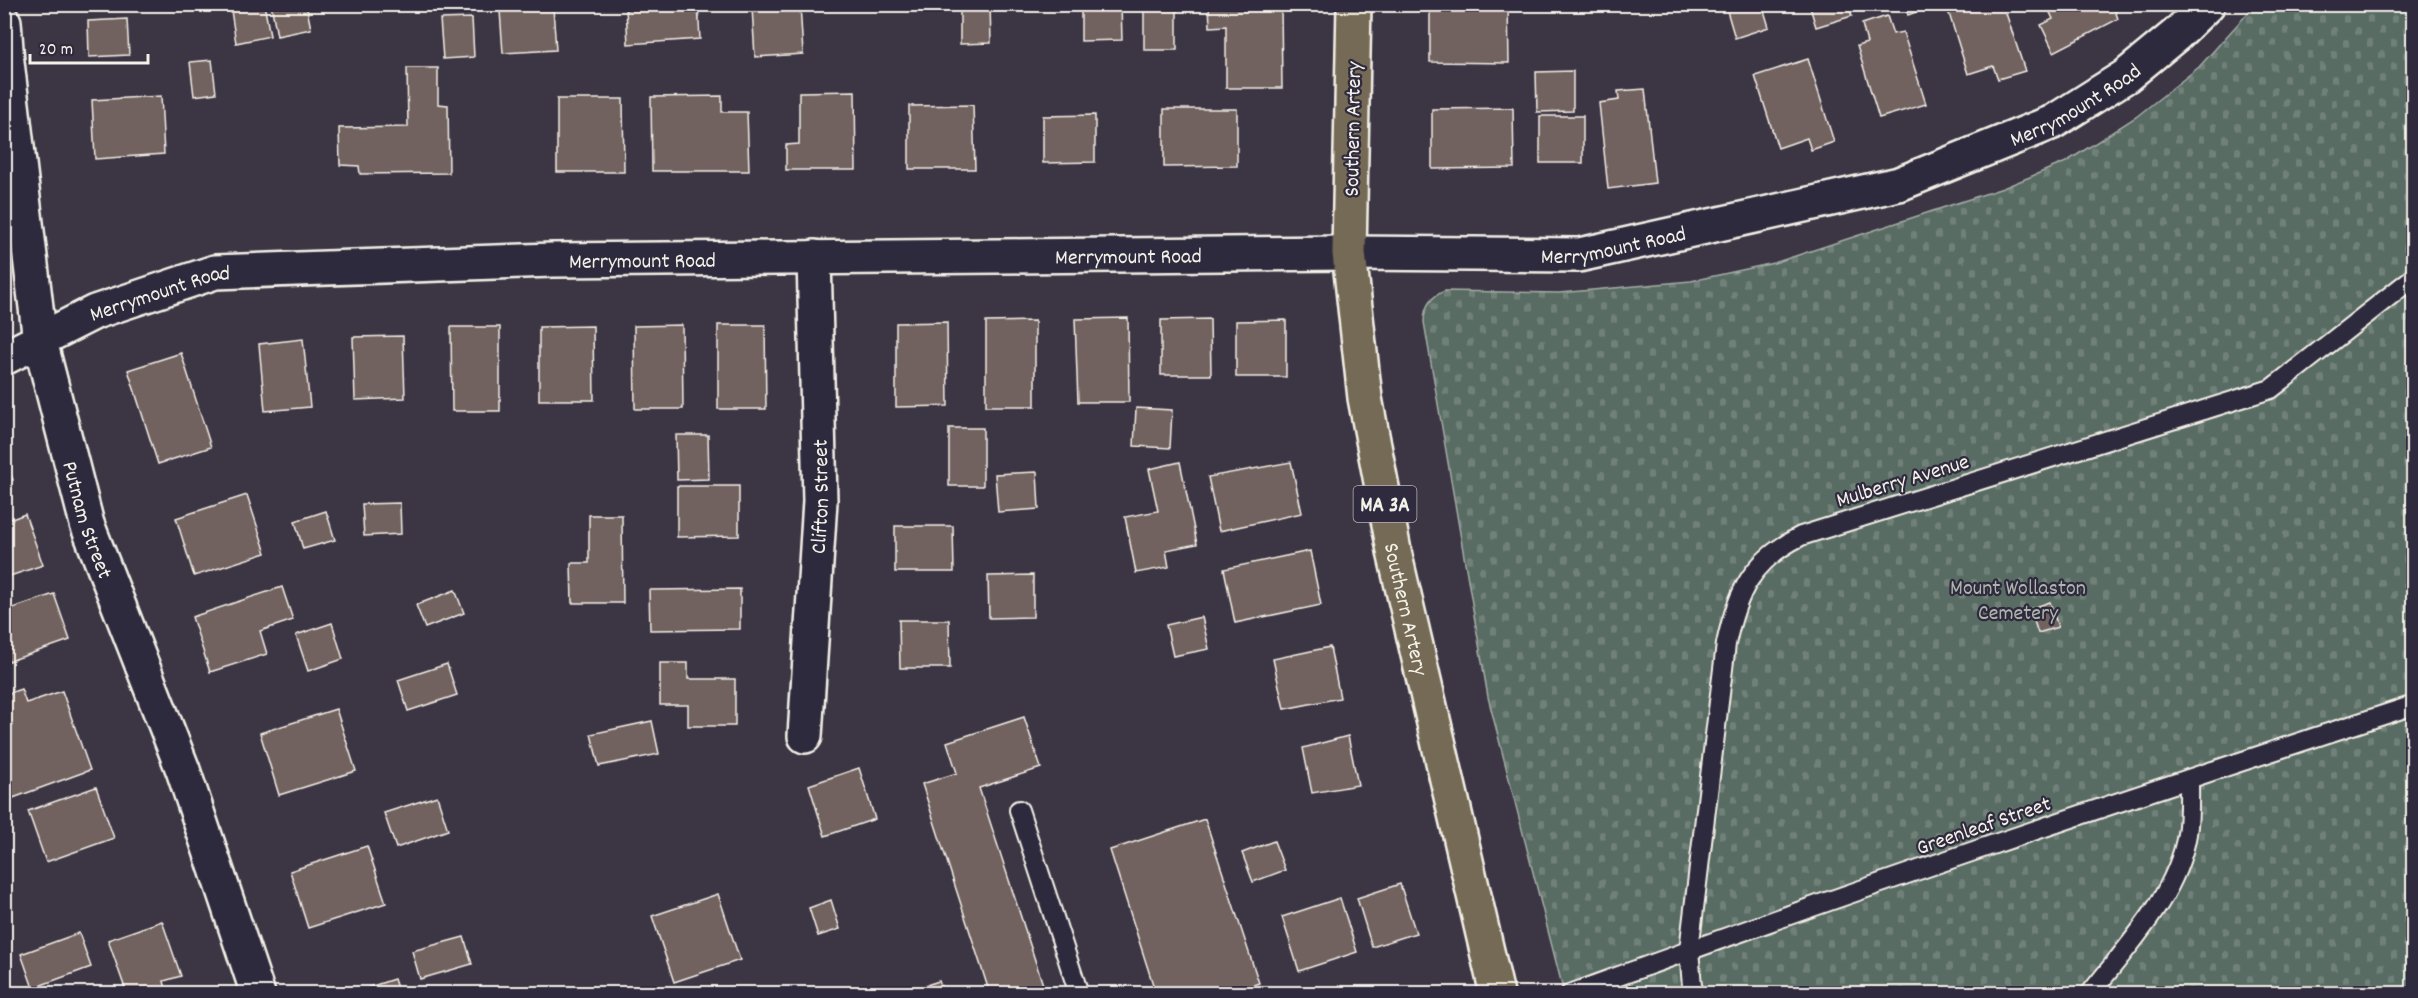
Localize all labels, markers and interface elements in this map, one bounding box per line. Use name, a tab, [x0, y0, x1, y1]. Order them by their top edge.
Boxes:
scale bar	[30, 27, 148, 65]
text: 20 m	[39, 38, 73, 63]
street label: Merrymount Road	[2006, 57, 2149, 157]
street label: Southern Artery	[1338, 60, 1371, 197]
street label: Merrymount Road	[1541, 220, 1689, 274]
street label: Merrymount Road	[1055, 242, 1202, 275]
street label: Merrymount Road	[569, 247, 716, 279]
street label: Merrymount Road	[86, 259, 231, 332]
street label: Clifton Street	[805, 439, 839, 555]
street label: Mulberry Avenue	[1833, 447, 1973, 517]
street label: Putnam Street	[52, 458, 119, 584]
road number: MA 3A	[1354, 486, 1416, 522]
street label: Southern Artery	[1374, 541, 1435, 680]
park label: Mount Wollaston Cemetery	[1950, 574, 2086, 630]
street label: Greenleaf Street	[1913, 790, 2056, 865]

